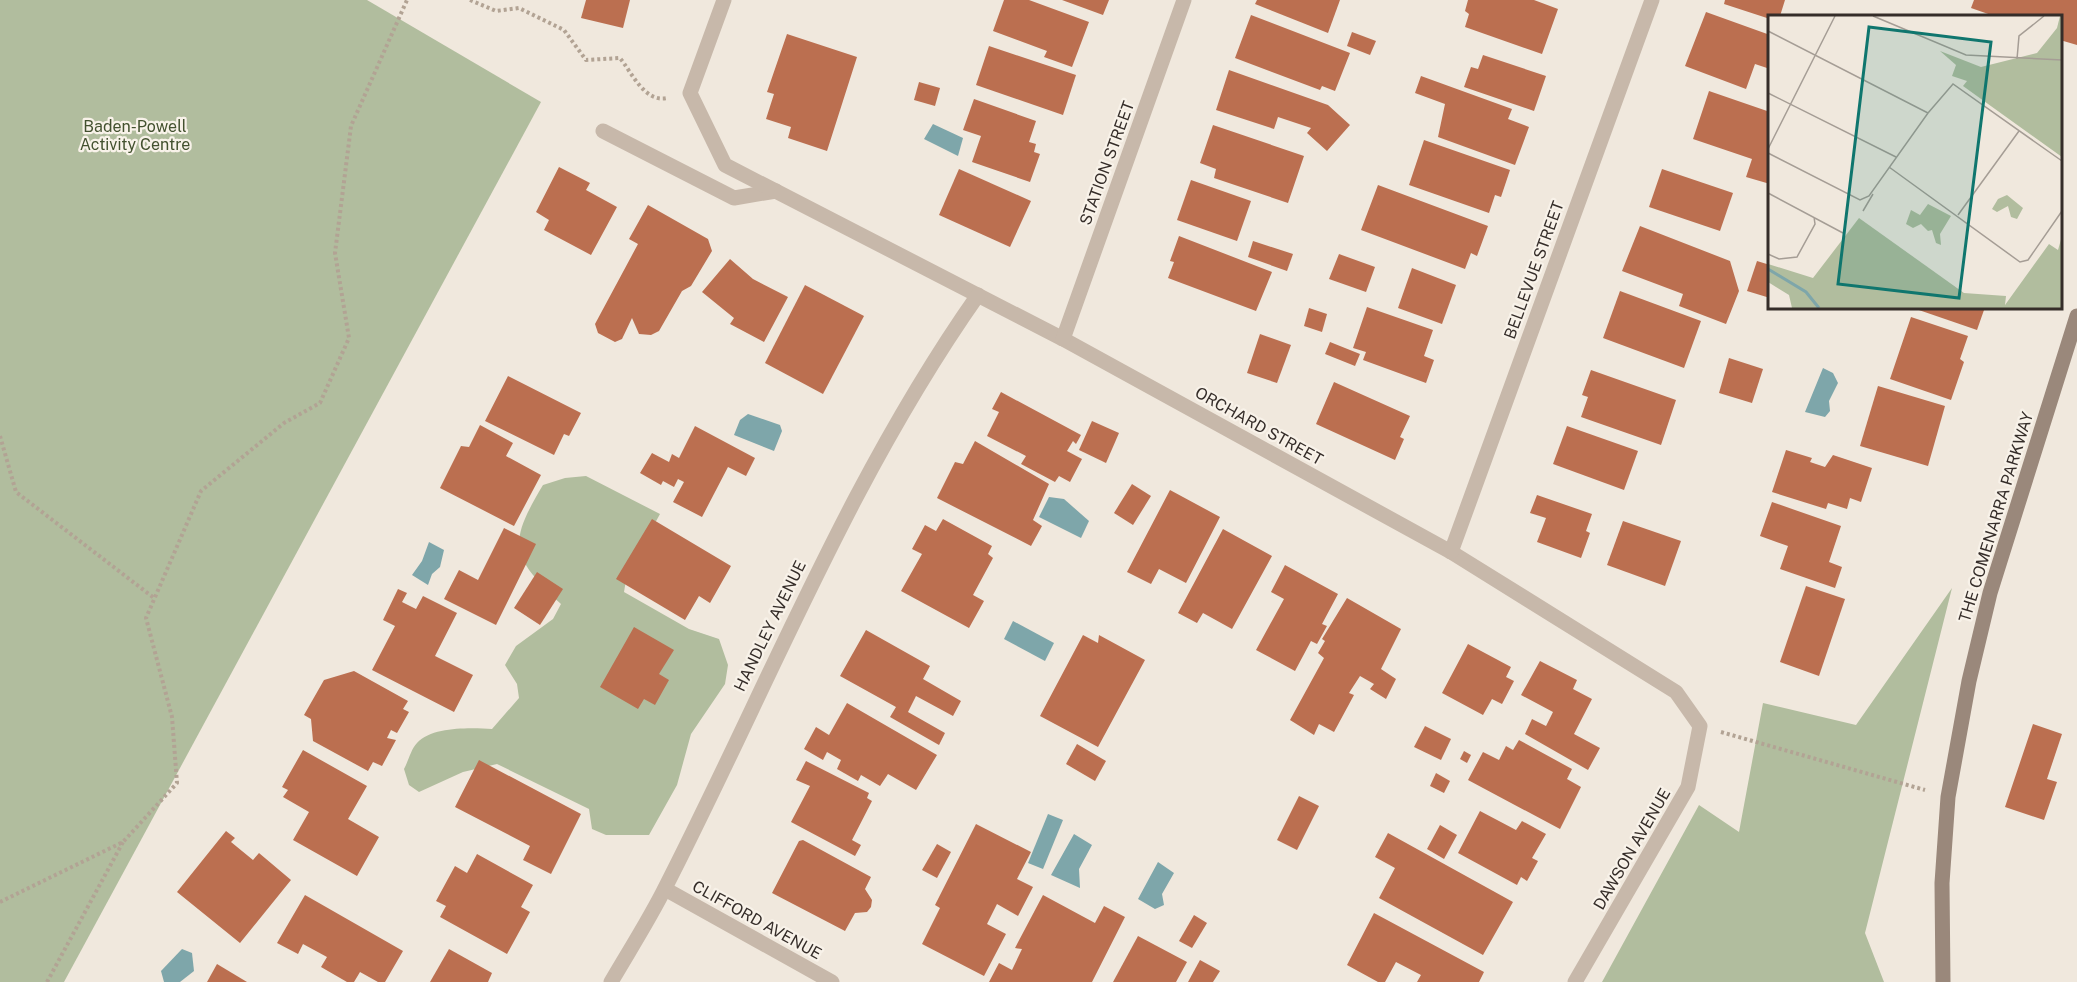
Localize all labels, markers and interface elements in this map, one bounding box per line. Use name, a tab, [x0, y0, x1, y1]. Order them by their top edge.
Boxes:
inset map	[1768, 15, 2062, 309]
street label: STATION STREET	[1076, 98, 1138, 228]
park label: Baden-Powell Activity Centre	[80, 117, 190, 154]
street label: BELLEVUE STREET	[1500, 198, 1568, 342]
street label: ORCHARD STREET	[1192, 383, 1327, 469]
street label: THE COMENARRA PARKWAY	[1955, 409, 2037, 624]
street label: HANDLEY AVENUE	[730, 558, 810, 694]
street label: DAWSON AVENUE	[1590, 785, 1674, 913]
street label: CLIFFORD AVENUE	[689, 877, 825, 963]

